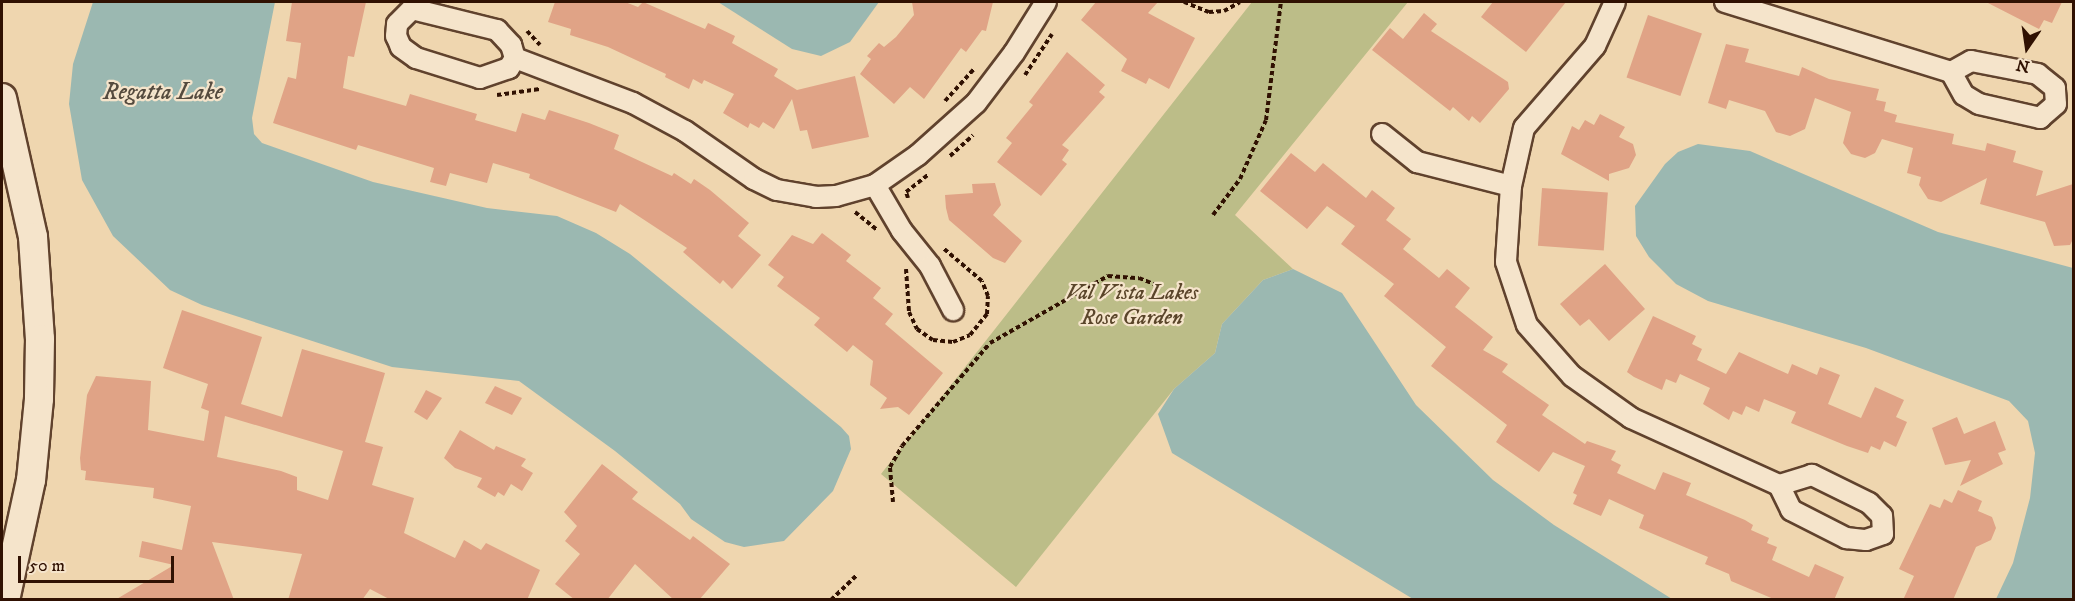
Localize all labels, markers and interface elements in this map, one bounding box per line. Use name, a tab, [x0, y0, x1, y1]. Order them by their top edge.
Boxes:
north arrow	[1997, 18, 2057, 78]
text: N	[2014, 54, 2032, 77]
water label: Regatta Lake	[103, 79, 223, 107]
park label: Val Vista Lakes Rose Garden	[1066, 279, 1198, 330]
scale bar	[21, 544, 177, 582]
text: 50 m	[29, 555, 65, 577]

